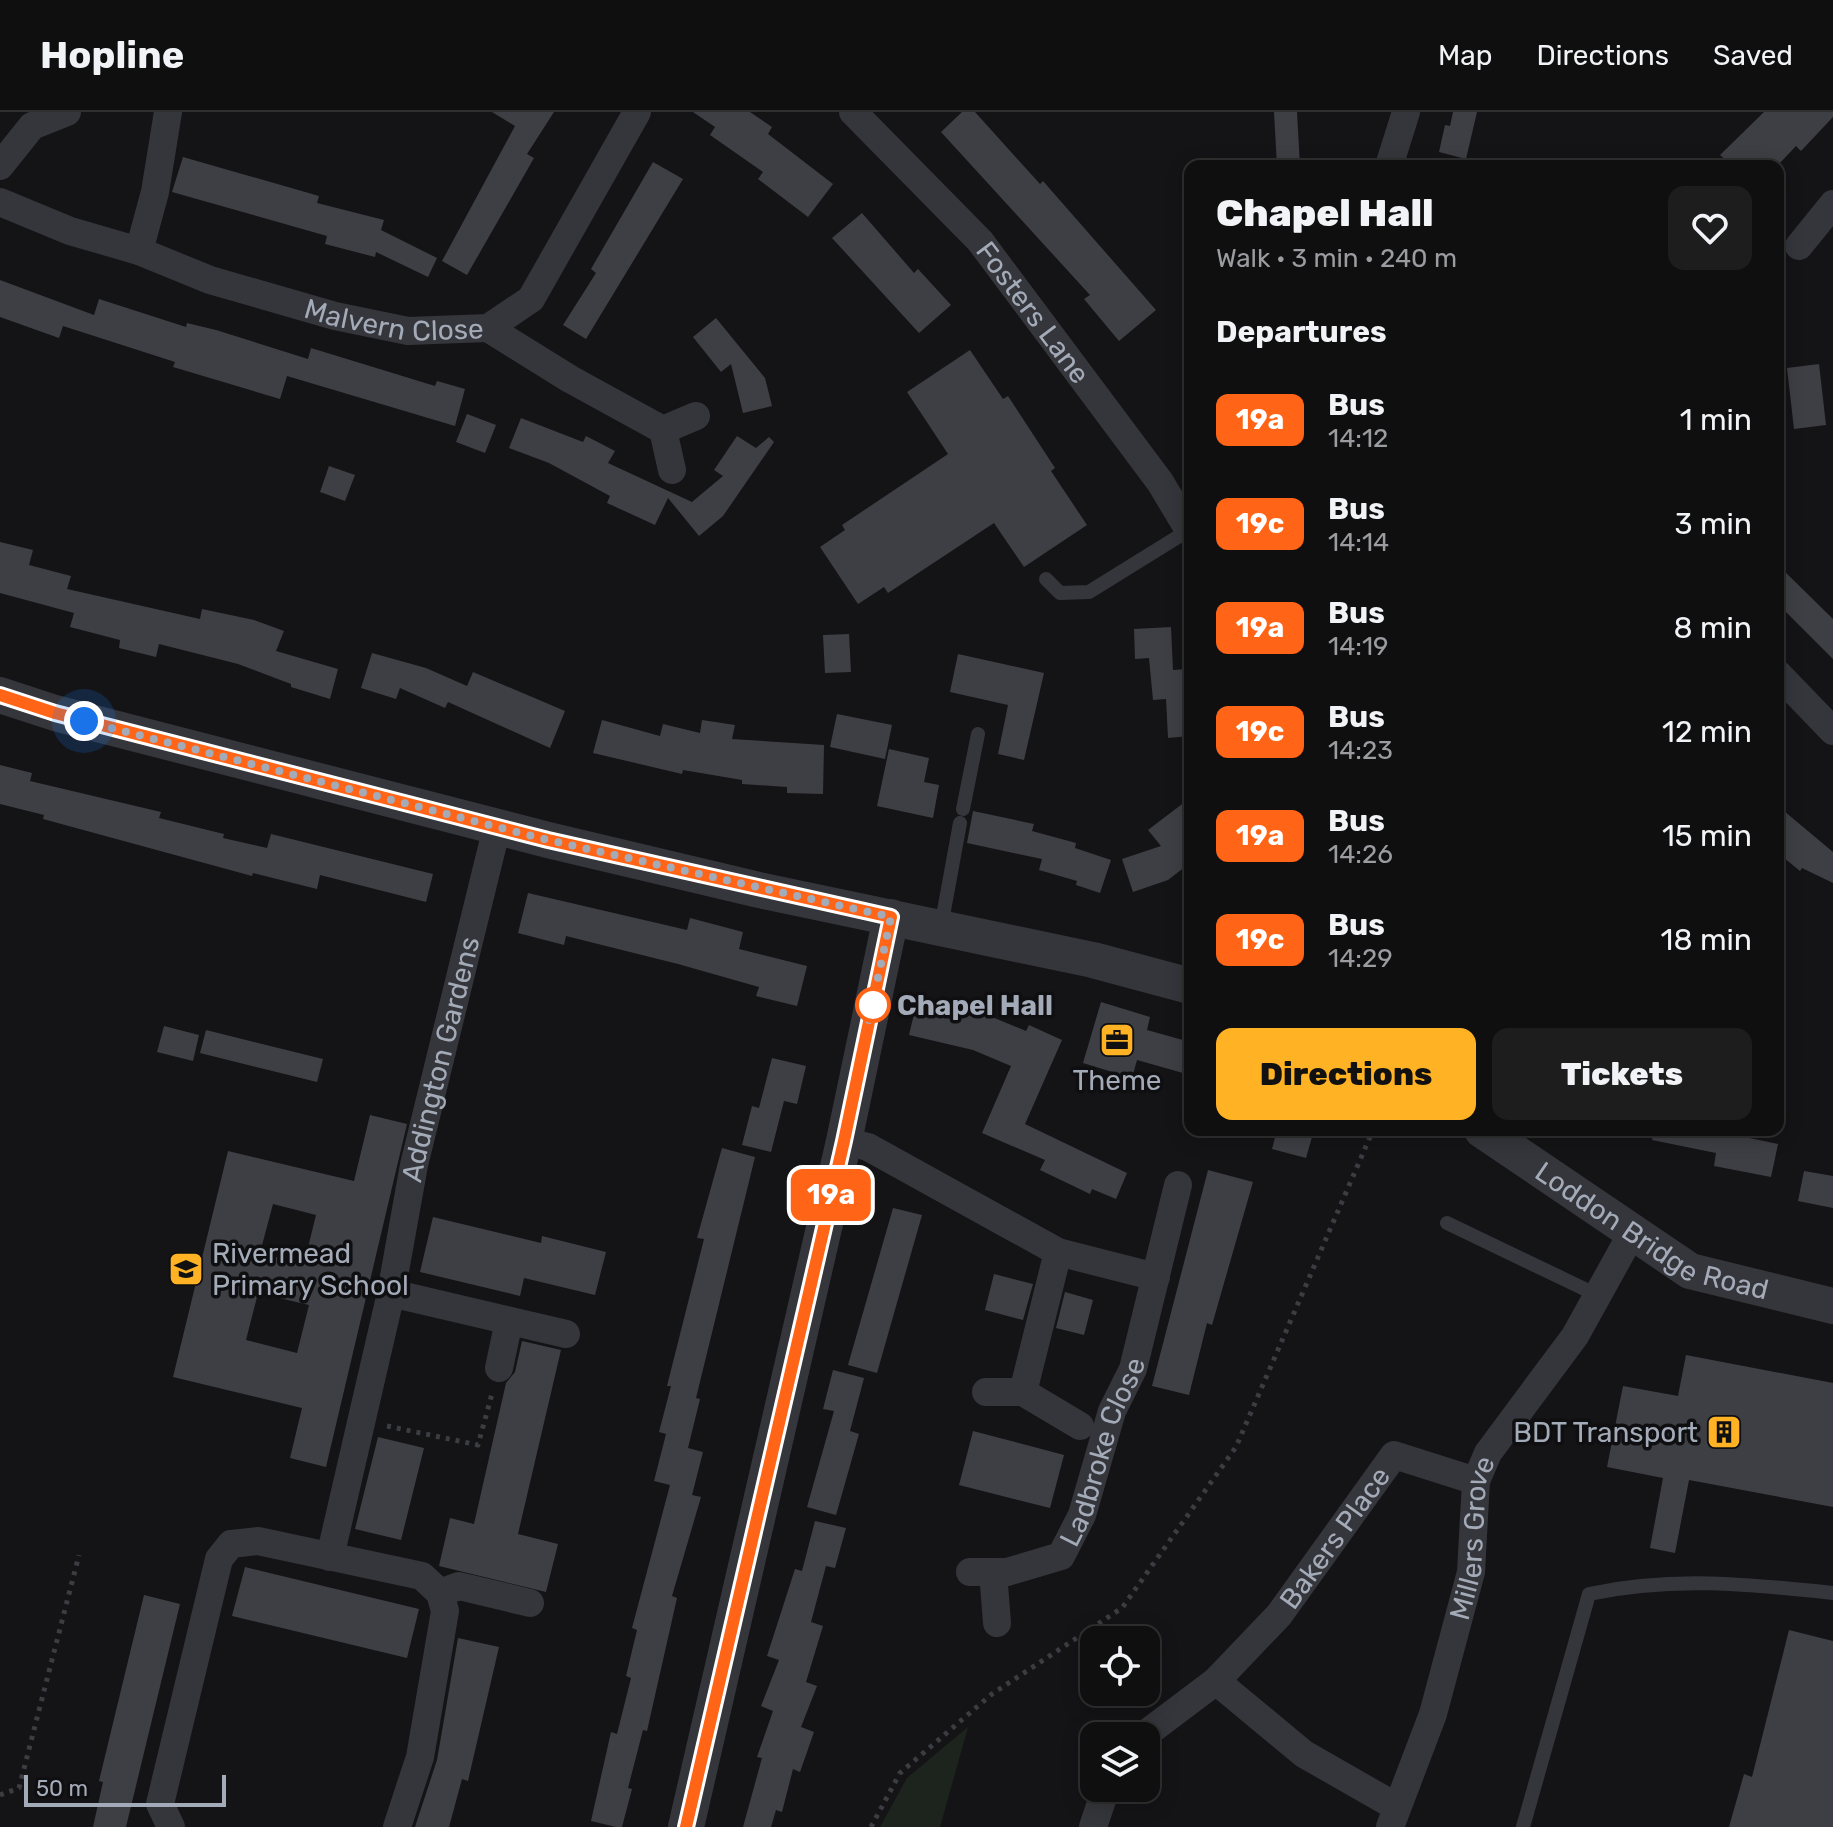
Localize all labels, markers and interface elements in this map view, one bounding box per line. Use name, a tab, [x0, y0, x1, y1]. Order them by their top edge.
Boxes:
text: Hopline	[40, 32, 184, 78]
text: Map	[1438, 39, 1492, 72]
text: Directions	[1536, 39, 1669, 72]
text: Saved	[1713, 39, 1793, 72]
button: heart	[1668, 186, 1752, 270]
text: Chapel Hall	[1216, 190, 1434, 236]
street label: Fosters Lane	[969, 235, 1097, 390]
text: Walk · 3 min · 240 m	[1216, 243, 1457, 274]
street label: Malvern Close	[301, 292, 484, 348]
text: Departures	[1216, 314, 1387, 350]
text: Bus	[1328, 387, 1385, 423]
text: 1 min	[1680, 402, 1752, 438]
text: 19a	[1236, 403, 1284, 436]
text: 14:12	[1328, 423, 1388, 454]
text: Bus	[1328, 491, 1385, 527]
text: 3 min	[1675, 506, 1752, 542]
text: 19c	[1236, 507, 1284, 540]
text: 14:14	[1328, 527, 1389, 558]
text: Bus	[1328, 595, 1385, 631]
text: 8 min	[1673, 610, 1752, 646]
text: 19a	[1236, 611, 1284, 644]
text: 14:19	[1328, 631, 1388, 662]
text: Bus	[1328, 699, 1385, 735]
your location	[64, 701, 104, 741]
text: 12 min	[1662, 714, 1752, 750]
text: 19c	[1236, 715, 1284, 748]
text: 14:23	[1328, 735, 1393, 766]
text: Bus	[1328, 803, 1385, 839]
text: 15 min	[1662, 818, 1752, 854]
text: 19a	[1236, 819, 1284, 852]
text: 14:26	[1328, 839, 1393, 870]
text: Bus	[1328, 907, 1385, 943]
text: 18 min	[1661, 922, 1752, 958]
text: 19c	[1236, 923, 1284, 956]
street label: Addington Gardens	[395, 933, 487, 1185]
text: 14:29	[1328, 943, 1393, 974]
marker: Chapel Hall	[856, 988, 890, 1022]
place label: Chapel Hall	[897, 989, 1053, 1022]
office icon: Theme	[1098, 1021, 1136, 1059]
button: Directions	[1216, 1028, 1476, 1120]
button: Tickets	[1492, 1028, 1752, 1120]
place label: Theme	[1073, 1064, 1161, 1097]
street label: Loddon Bridge Road	[1529, 1155, 1772, 1307]
line badge: 19a	[785, 1169, 877, 1221]
text: 19a	[807, 1178, 855, 1211]
place label: Rivermead Primary School	[212, 1237, 409, 1302]
school or university icon: Rivermead Primary School	[167, 1250, 205, 1288]
street label: Ladbroke Close	[1053, 1355, 1152, 1552]
building icon: BDT Transport	[1705, 1413, 1743, 1451]
place label: BDT Transport	[1513, 1416, 1698, 1449]
street label: Millers Grove	[1443, 1451, 1502, 1624]
street label: Bakers Place	[1273, 1460, 1397, 1615]
map controls	[1080, 1626, 1160, 1802]
button: locate	[1080, 1626, 1160, 1706]
button: layers	[1080, 1722, 1160, 1802]
scale bar	[24, 1771, 226, 1807]
text: 50 m	[36, 1775, 88, 1802]

